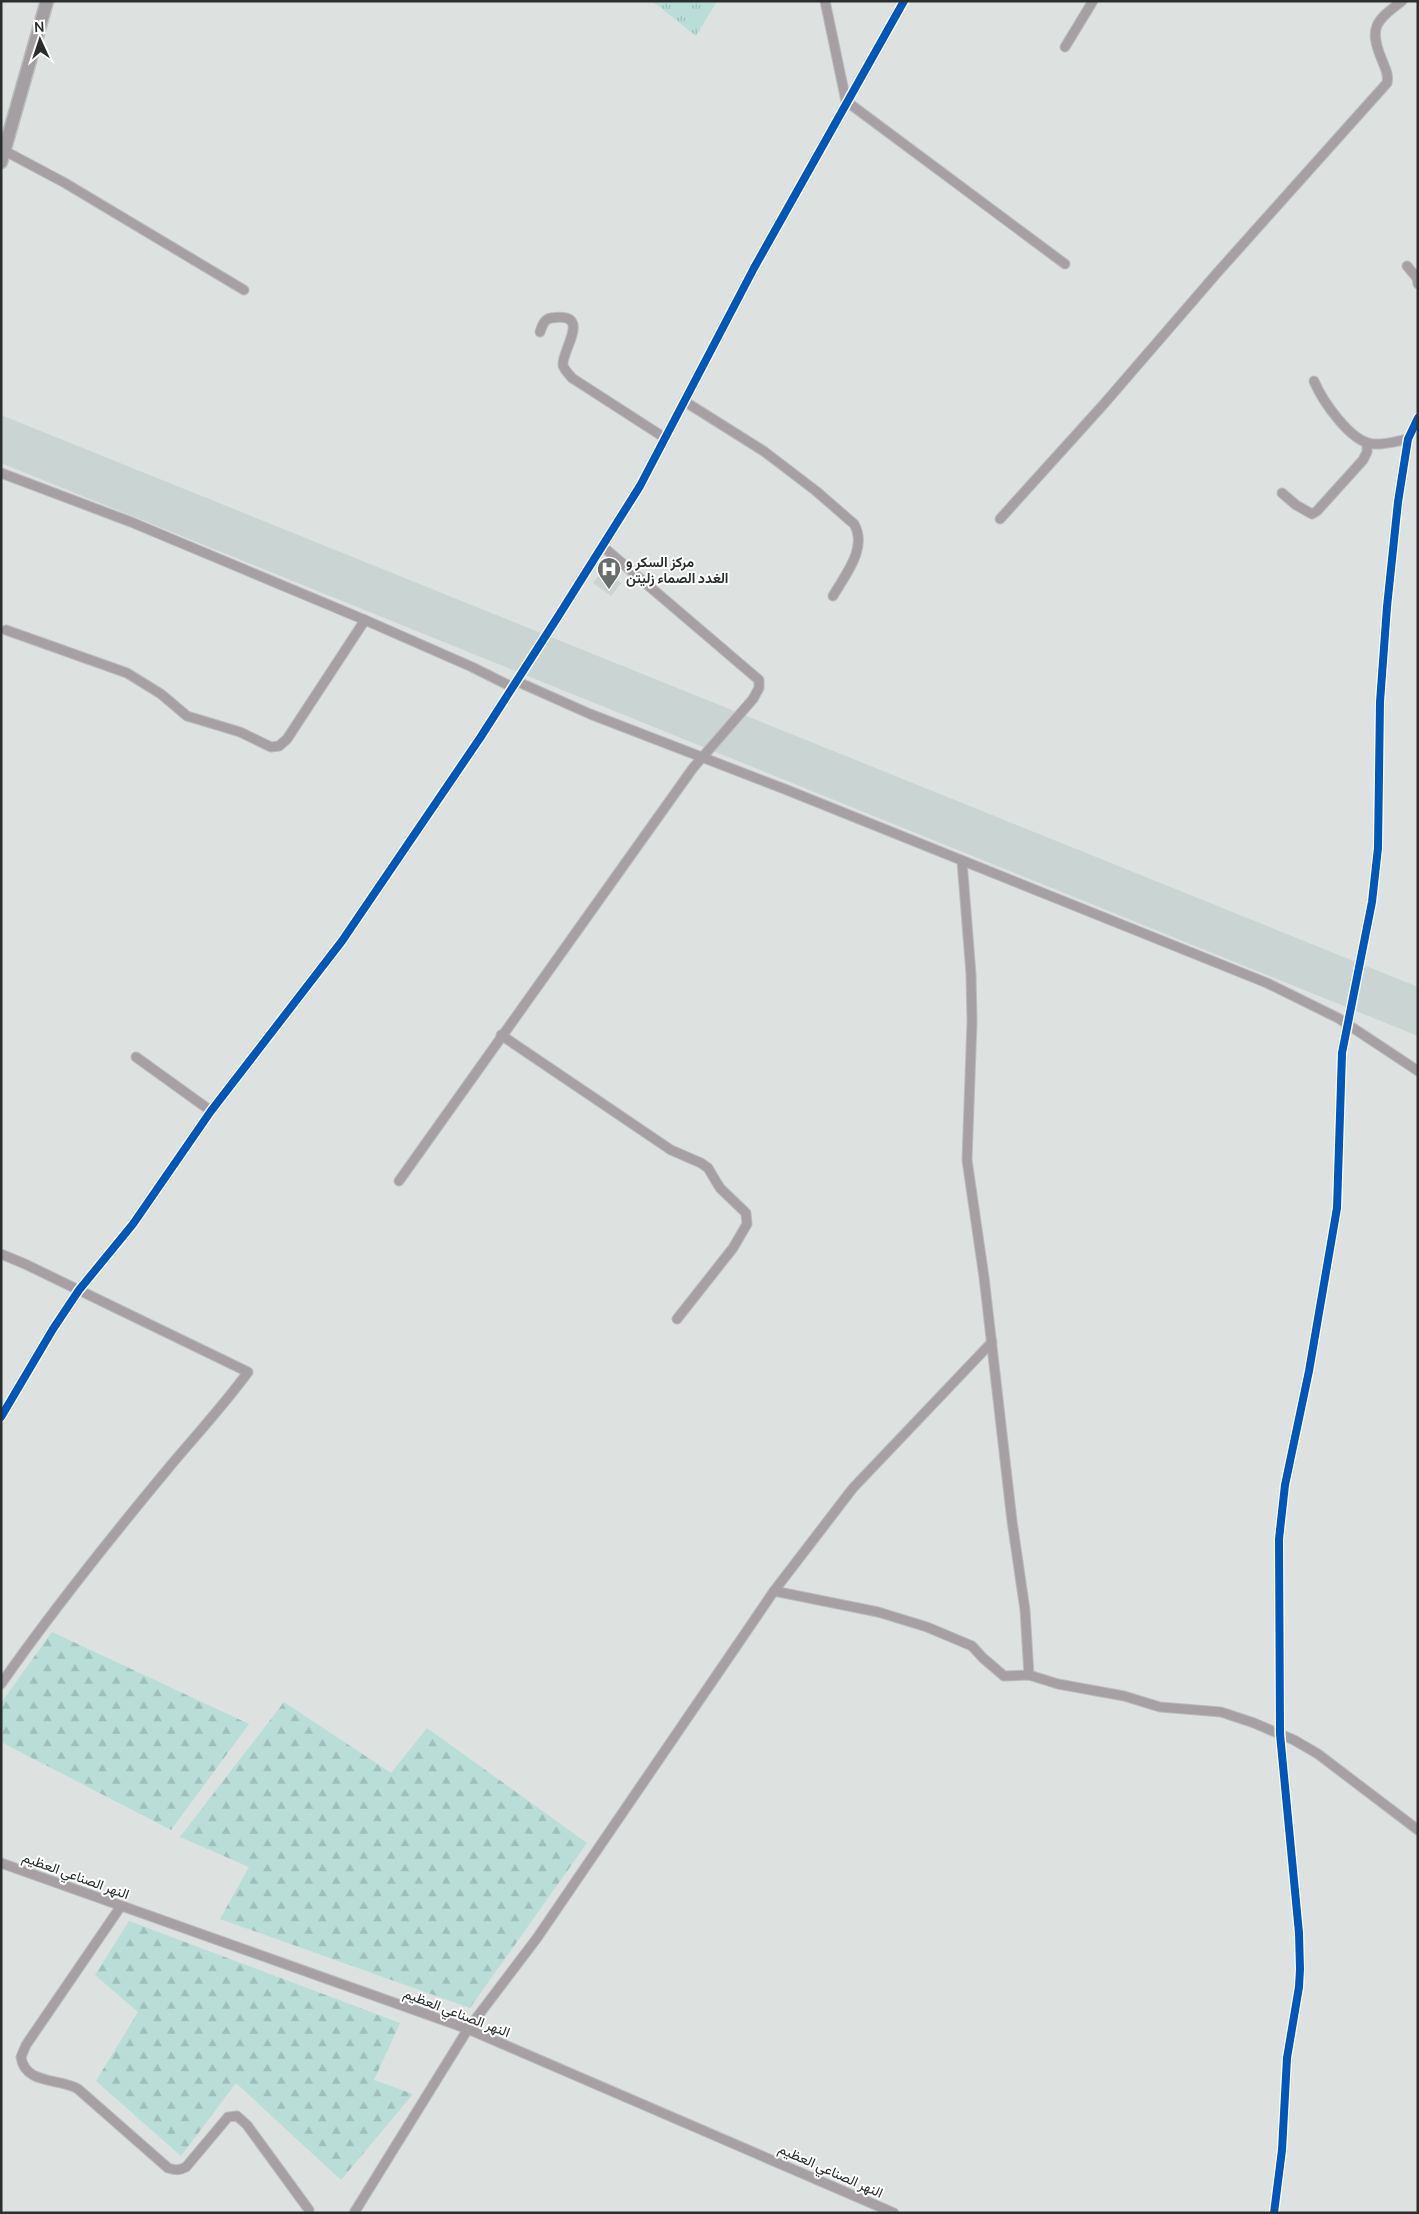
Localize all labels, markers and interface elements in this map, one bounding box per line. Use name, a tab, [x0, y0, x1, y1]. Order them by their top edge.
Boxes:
north arrow	[15, 15, 65, 65]
text: N	[34, 17, 45, 36]
place label: مركز السكر و الغدد الصماء زليتن	[626, 552, 728, 587]
hospital icon: مركز السكر و الغدد الصماء زليتن	[596, 556, 622, 590]
street label: النهر الصناعي العظيم	[19, 1847, 132, 1906]
street label: النهر الصناعي العظيم	[400, 1983, 513, 2044]
street label: النهر الصناعي العظيم	[774, 2138, 886, 2204]

